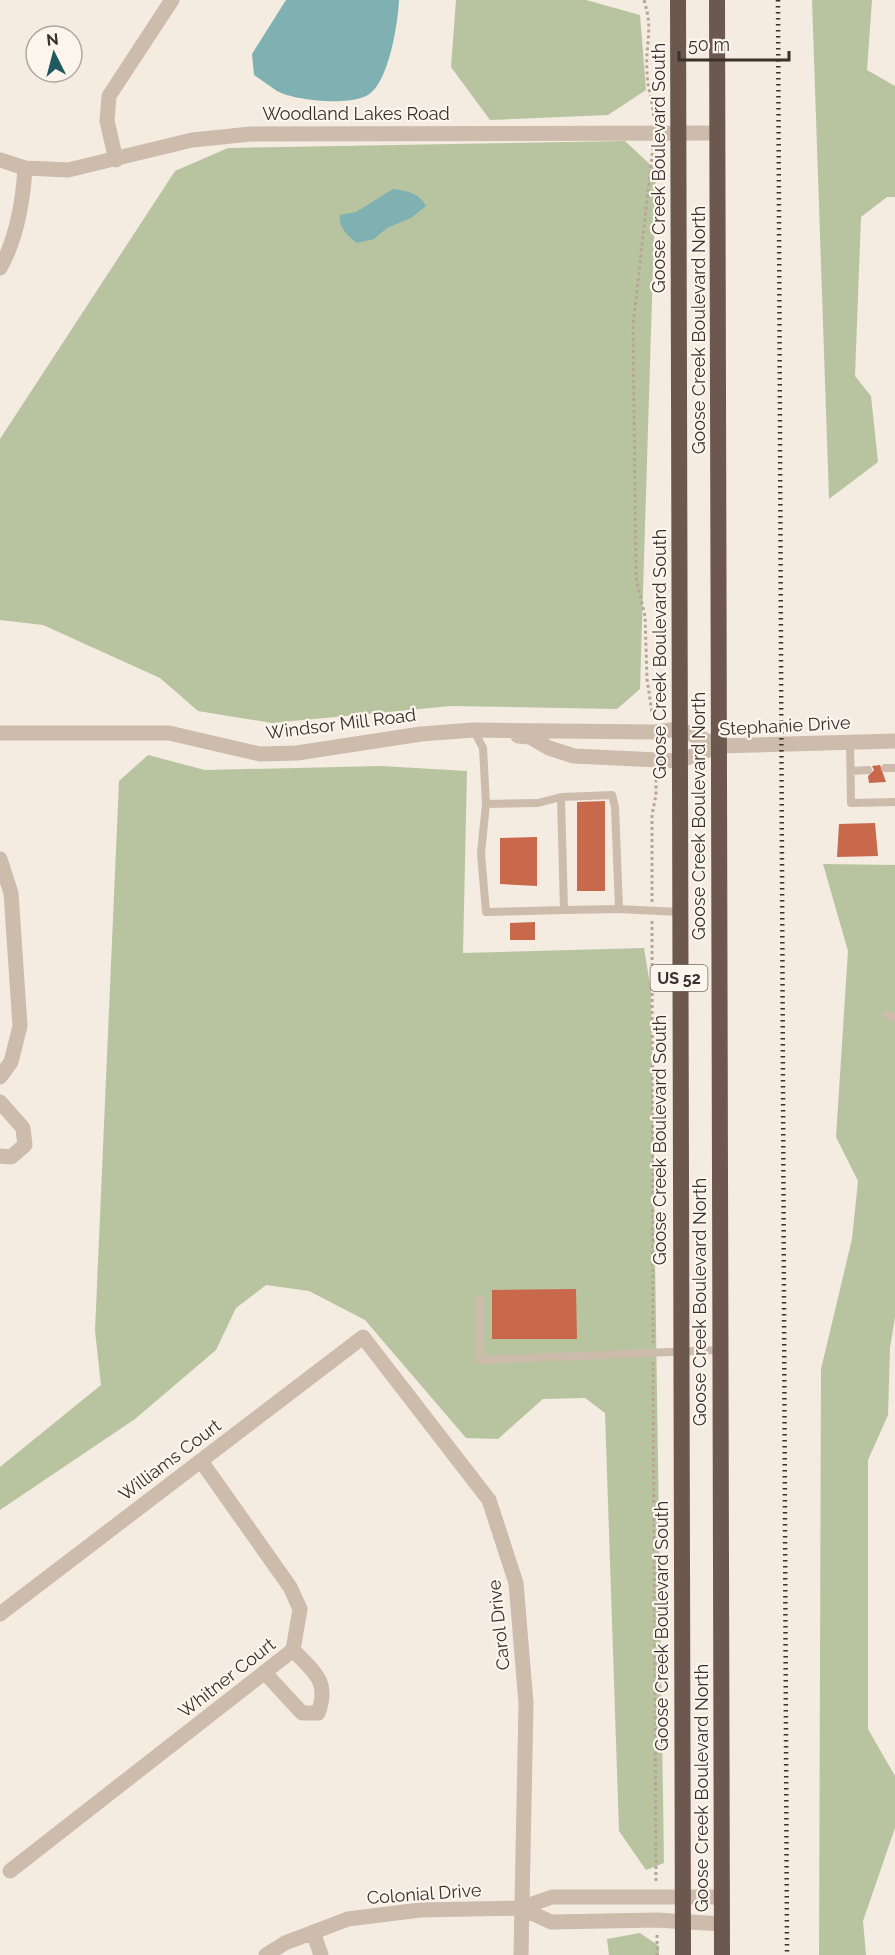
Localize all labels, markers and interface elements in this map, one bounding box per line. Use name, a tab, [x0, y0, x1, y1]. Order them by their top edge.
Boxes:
north arrow	[24, 24, 84, 84]
scale bar	[679, 24, 788, 62]
text: N	[45, 29, 60, 50]
text: 50 m	[688, 34, 730, 55]
street label: Goose Creek Boulevard South	[648, 43, 669, 293]
street label: Woodland Lakes Road	[262, 103, 450, 124]
street label: Goose Creek Boulevard North	[688, 206, 709, 454]
street label: Goose Creek Boulevard South	[649, 529, 670, 779]
street label: Goose Creek Boulevard North	[688, 692, 709, 940]
street label: Windsor Mill Road	[265, 704, 417, 743]
street label: Stephanie Drive	[719, 712, 851, 739]
road number: US 52	[650, 965, 708, 991]
street label: Goose Creek Boulevard South	[649, 1015, 670, 1265]
street label: Goose Creek Boulevard North	[689, 1178, 710, 1426]
street label: Williams Court	[115, 1414, 225, 1505]
street label: Goose Creek Boulevard South	[651, 1501, 672, 1751]
street label: Carol Drive	[483, 1578, 514, 1671]
street label: Whitner Court	[174, 1633, 279, 1722]
street label: Goose Creek Boulevard North	[691, 1664, 712, 1912]
street label: Colonial Drive	[366, 1879, 482, 1908]

